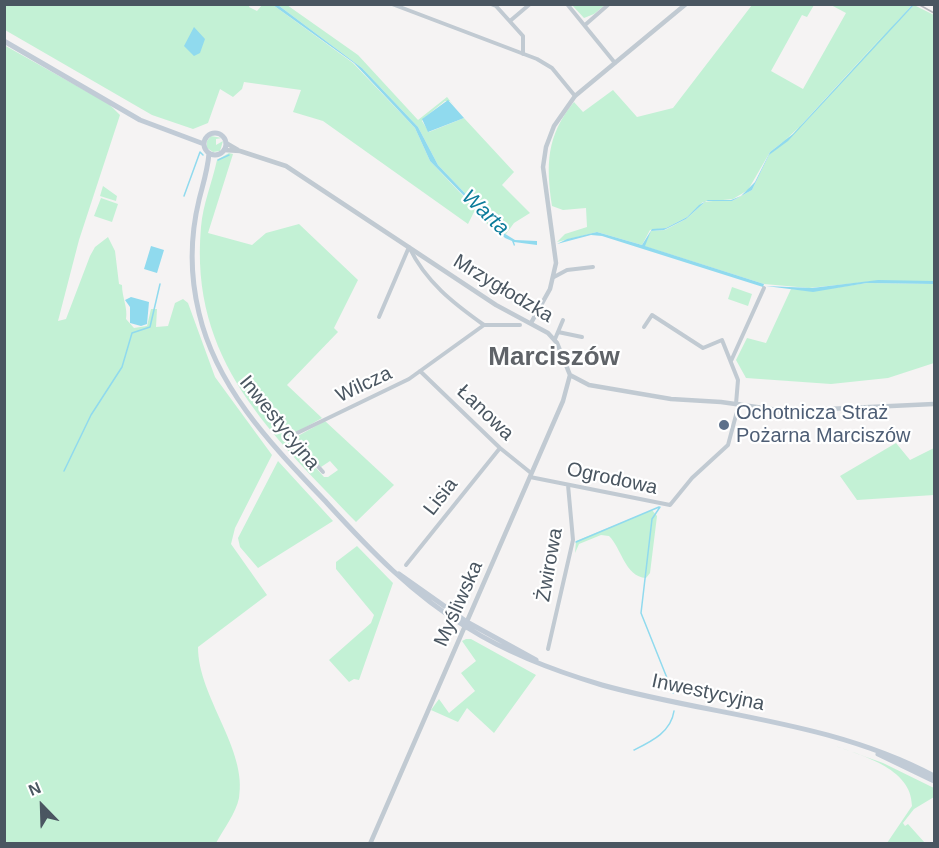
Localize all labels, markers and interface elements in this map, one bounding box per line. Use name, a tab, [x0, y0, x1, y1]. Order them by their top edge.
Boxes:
water label: Warta	[456, 185, 514, 241]
street label: Mrzygłodzka	[449, 250, 557, 328]
district label: Marciszów	[488, 342, 620, 374]
street label: Wilcza	[332, 362, 396, 408]
street label: Inwestycyjna	[234, 371, 324, 475]
street label: Łanowa	[451, 380, 519, 446]
place label: Ochotnicza Straż Pożarna Marciszów	[736, 401, 911, 448]
marker: Ochotnicza Straż Pożarna Marciszów	[717, 418, 731, 432]
street label: Ogrodowa	[564, 458, 660, 500]
street label: Lisia	[419, 473, 463, 521]
street label: Żwirowa	[532, 526, 568, 604]
street label: Myśliwska	[430, 558, 488, 650]
street label: Inwestycyjna	[650, 669, 766, 717]
north arrow	[12, 776, 72, 836]
text: N	[26, 779, 43, 799]

